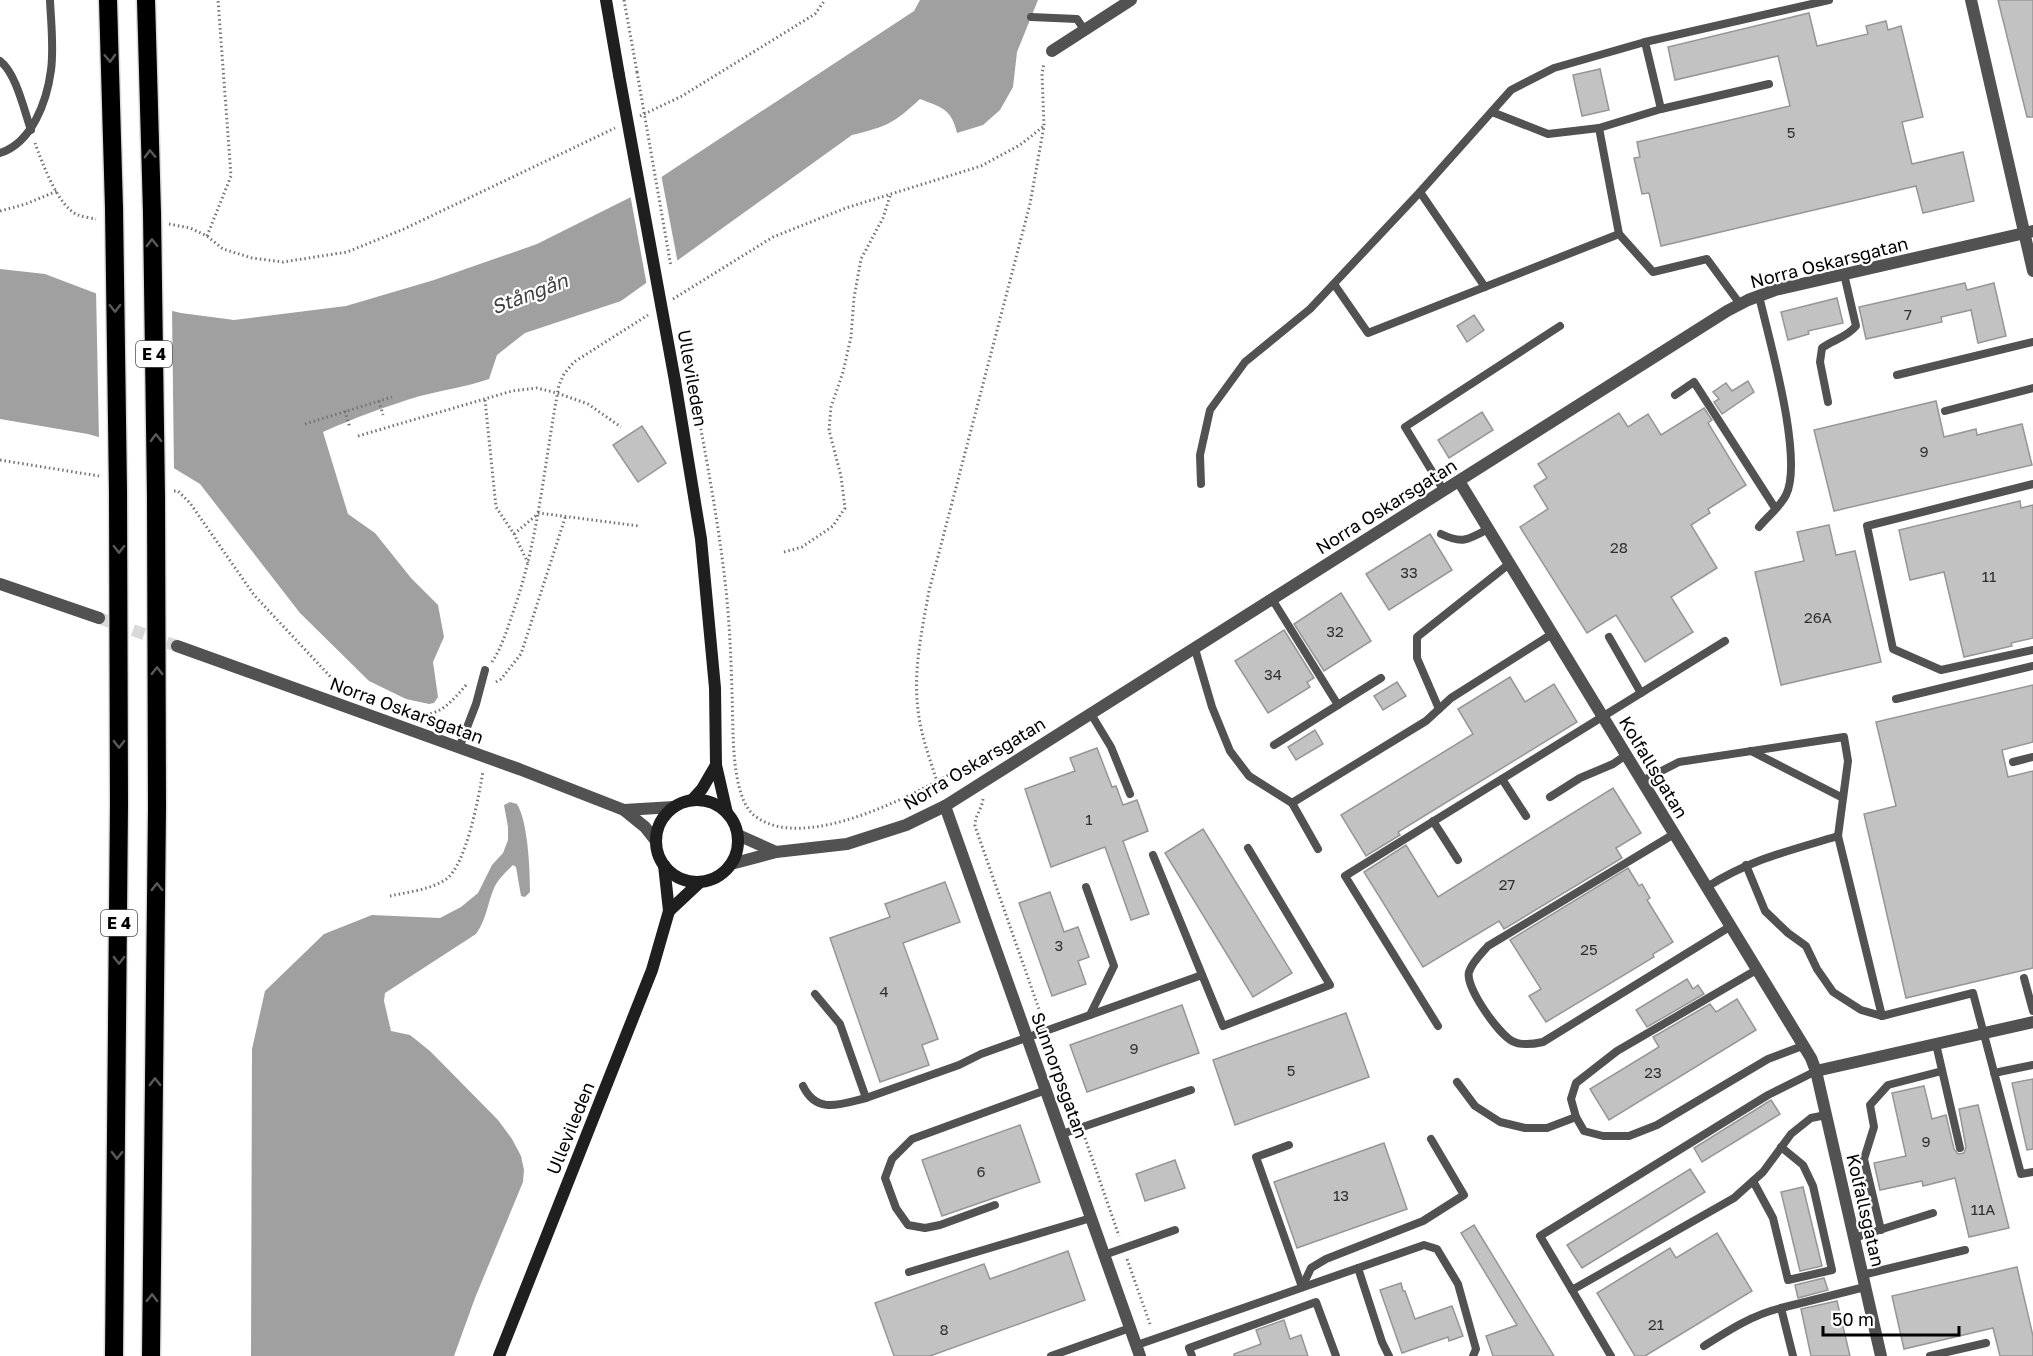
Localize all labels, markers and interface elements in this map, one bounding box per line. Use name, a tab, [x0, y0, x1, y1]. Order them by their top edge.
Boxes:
one-way arrow	[103, 54, 116, 63]
house number: 5	[1787, 123, 1795, 141]
one-way arrow	[144, 150, 157, 159]
street label: Norra Oskarsgatan	[1748, 232, 1910, 292]
one-way arrow	[146, 238, 159, 247]
water label: Stångån	[487, 267, 572, 319]
one-way arrow	[109, 304, 122, 313]
house number: 7	[1904, 305, 1912, 323]
street label: Ullevileden	[674, 328, 712, 428]
road number: E 4	[136, 341, 172, 367]
one-way arrow	[149, 433, 162, 442]
house number: 9	[1919, 442, 1929, 460]
street label: Norra Oskarsgatan	[1311, 454, 1461, 558]
house number: 28	[1610, 538, 1628, 556]
one-way arrow	[113, 545, 125, 554]
house number: 33	[1400, 563, 1418, 581]
house number: 11	[1982, 567, 1996, 585]
house number: 26A	[1804, 608, 1832, 626]
house number: 32	[1326, 622, 1344, 640]
house number: 34	[1264, 665, 1282, 683]
one-way arrow	[151, 666, 163, 675]
street label: Norra Oskarsgatan	[327, 672, 487, 748]
street label: Norra Oskarsgatan	[899, 712, 1049, 814]
street label: Kolfallsgatan	[1615, 712, 1693, 822]
one-way arrow	[113, 740, 125, 749]
house number: 1	[1085, 810, 1093, 828]
house number: 27	[1499, 875, 1515, 893]
one-way arrow	[151, 882, 163, 891]
road number: E 4	[101, 910, 137, 936]
house number: 3	[1055, 936, 1063, 954]
house number: 25	[1580, 940, 1598, 958]
one-way arrow	[112, 956, 125, 965]
house number: 4	[879, 982, 889, 1000]
street label: Sunnorpsgatan	[1027, 1009, 1093, 1141]
house number: 9	[1129, 1039, 1139, 1057]
house number: 5	[1287, 1061, 1295, 1079]
house number: 23	[1644, 1063, 1662, 1081]
one-way arrow	[149, 1077, 161, 1086]
street label: Ullevileden	[541, 1078, 599, 1178]
house number: 9	[1921, 1132, 1931, 1150]
one-way arrow	[111, 1151, 123, 1160]
street label: Kolfallsgatan	[1842, 1151, 1890, 1269]
house number: 6	[976, 1162, 986, 1180]
house number: 13	[1333, 1186, 1349, 1204]
house number: 11A	[1971, 1200, 1995, 1218]
one-way arrow	[146, 1293, 158, 1302]
scale bar	[1823, 1299, 1960, 1337]
text: 50 m	[1832, 1308, 1874, 1330]
house number: 21	[1648, 1315, 1664, 1333]
house number: 8	[939, 1320, 949, 1338]

